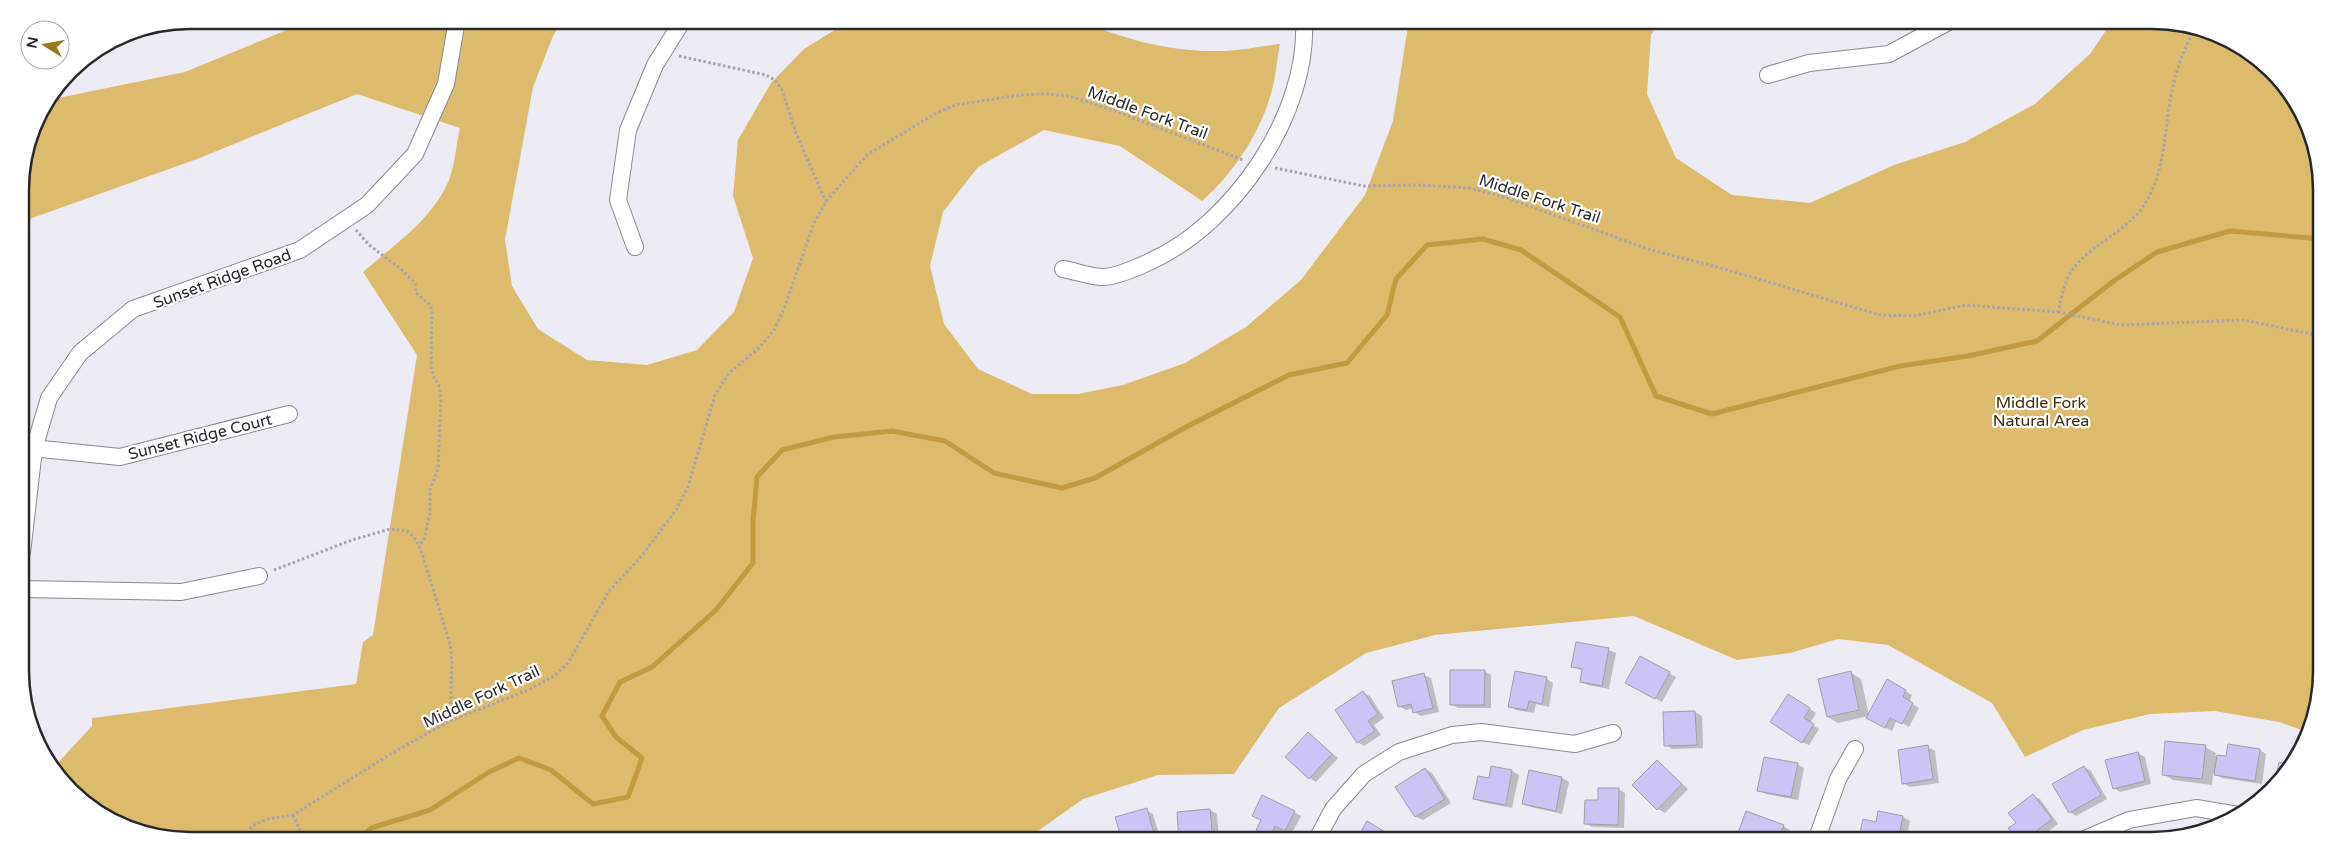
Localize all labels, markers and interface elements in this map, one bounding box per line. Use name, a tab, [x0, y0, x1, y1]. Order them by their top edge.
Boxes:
north arrow	[20, 20, 70, 70]
text: N	[23, 35, 42, 50]
street label: Middle Fork Trail	[1085, 82, 1210, 144]
street label: Middle Fork Trail	[1477, 170, 1603, 228]
street label: Sunset Ridge Road	[151, 245, 294, 313]
park label: Middle Fork Natural Area	[1993, 393, 2089, 431]
street label: Sunset Ridge Court	[126, 409, 274, 465]
street label: Middle Fork Trail	[420, 661, 543, 733]

